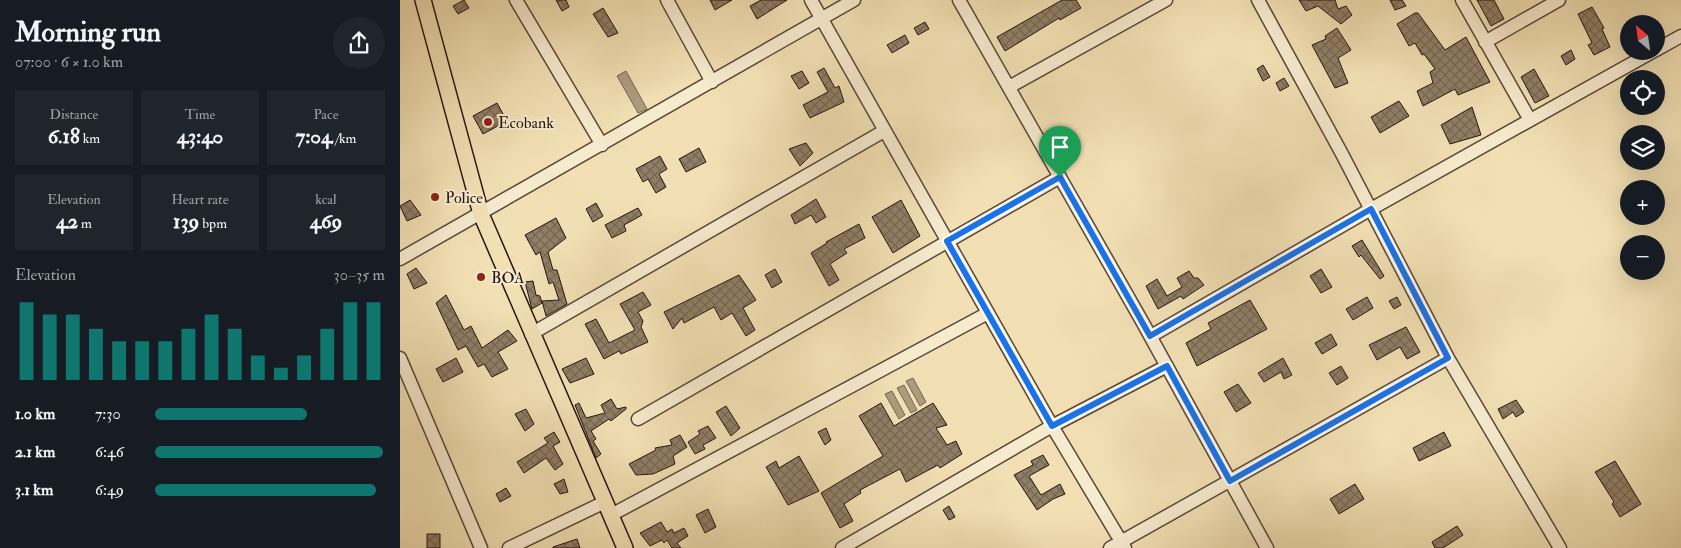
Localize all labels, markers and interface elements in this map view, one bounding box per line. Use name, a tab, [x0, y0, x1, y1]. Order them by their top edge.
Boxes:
text: Morning run	[15, 15, 161, 50]
north arrow	[1620, 15, 1665, 60]
map controls	[1620, 15, 1665, 280]
button: share	[333, 17, 385, 69]
text: 07:00 · 6 × 1.0 km	[15, 52, 123, 72]
button: locate	[1620, 70, 1665, 115]
text: Distance	[50, 106, 98, 123]
text: Time	[185, 106, 215, 123]
text: Pace	[313, 106, 339, 123]
place label: Ecobank	[498, 113, 554, 133]
marker: Ecobank	[482, 116, 494, 128]
text: 6.18	[48, 123, 80, 150]
text: 43:40	[177, 123, 223, 150]
text: 7:04	[296, 123, 332, 150]
button: layers	[1620, 125, 1665, 170]
pin	[1039, 126, 1081, 177]
text: km	[80, 130, 100, 147]
text: /km	[332, 130, 356, 147]
icon: arrive	[1046, 133, 1074, 161]
button: +	[1620, 180, 1665, 225]
place label: Police	[445, 188, 483, 208]
text: Elevation	[47, 191, 101, 208]
text: Heart rate	[172, 191, 229, 208]
text: kcal	[315, 191, 337, 208]
marker: Police	[429, 191, 441, 203]
text: 42	[56, 208, 78, 235]
text: 139	[173, 208, 199, 235]
text: 469	[310, 208, 342, 235]
text: m	[78, 215, 92, 232]
text: bpm	[199, 215, 227, 232]
button: −	[1620, 235, 1665, 280]
text: Elevation	[15, 265, 76, 285]
text: 30–35 m	[334, 265, 385, 285]
place label: BOA	[491, 268, 524, 288]
marker: BOA	[475, 271, 487, 283]
text: 1.0 km	[15, 404, 55, 424]
text: 7:30	[95, 404, 121, 424]
text: 2.1 km	[15, 442, 55, 462]
text: 6:46	[95, 442, 124, 462]
text: 3.1 km	[15, 480, 53, 500]
text: 6:49	[95, 480, 124, 500]

